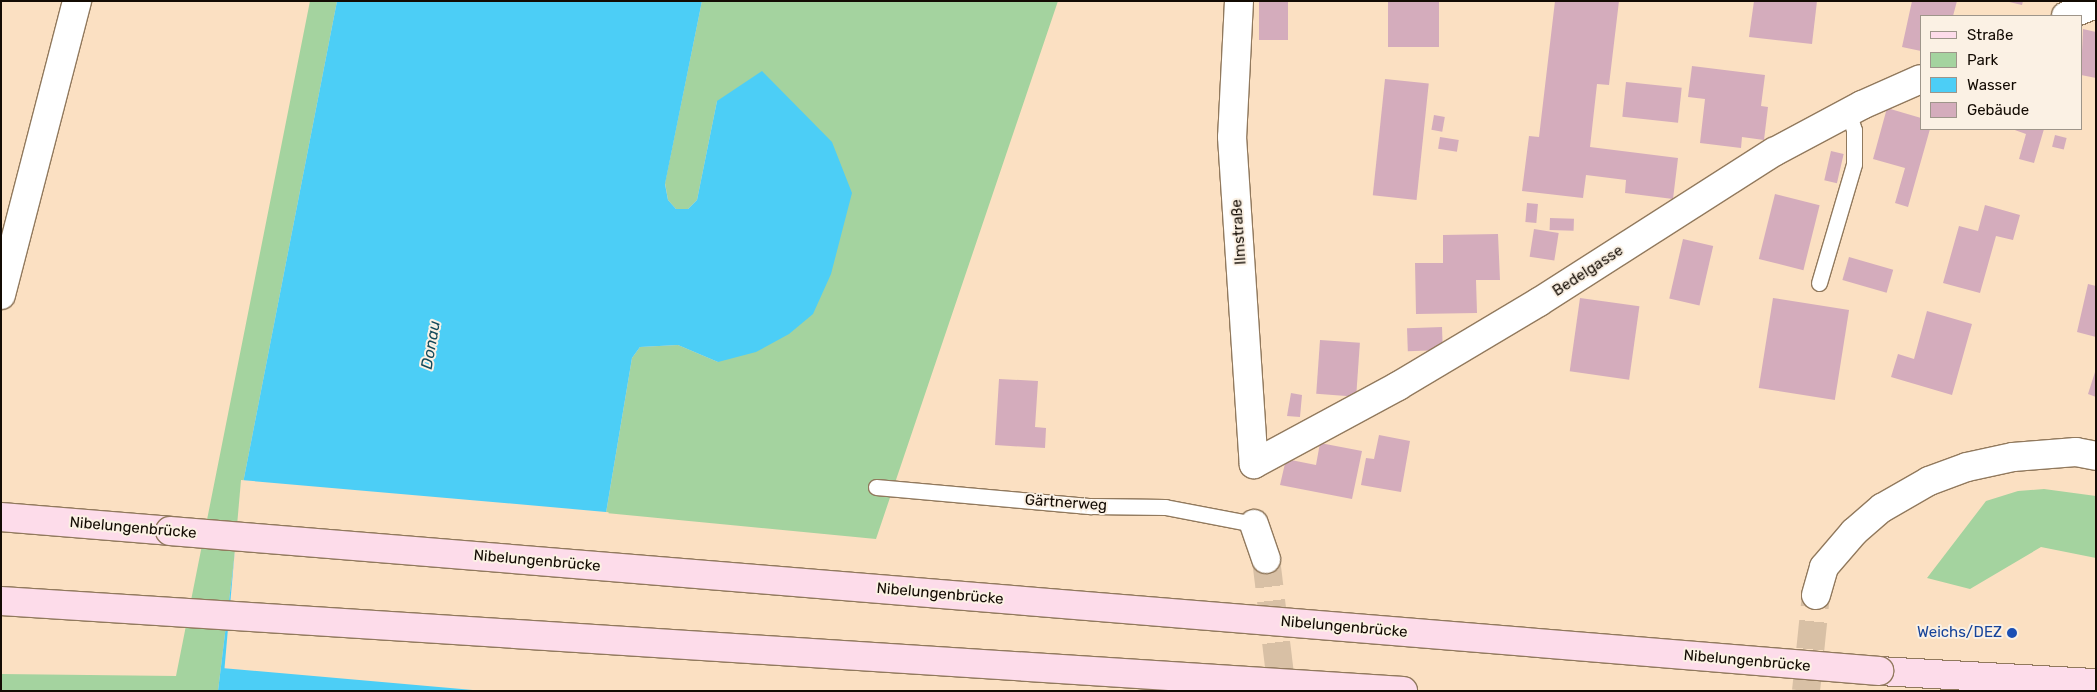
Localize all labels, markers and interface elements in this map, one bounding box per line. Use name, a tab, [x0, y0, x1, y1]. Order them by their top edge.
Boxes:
legend	[1920, 15, 2082, 130]
text: Straße	[1967, 26, 2013, 44]
text: Park	[1967, 51, 1998, 69]
text: Wasser	[1967, 76, 2016, 94]
text: Gebäude	[1967, 101, 2029, 119]
street label: Ilmstraße	[1228, 199, 1250, 265]
street label: Bedelgasse	[1549, 242, 1627, 300]
water label: Donau	[417, 319, 445, 371]
street label: Gärtnerweg	[1024, 491, 1108, 515]
street label: Nibelungenbrücke	[69, 513, 197, 543]
street label: Nibelungenbrücke	[473, 546, 601, 576]
street label: Nibelungenbrücke	[876, 579, 1004, 609]
street label: Nibelungenbrücke	[1280, 612, 1408, 642]
place label: Weichs/DEZ	[1917, 624, 2002, 642]
marker: Weichs/DEZ	[2006, 627, 2018, 639]
street label: Nibelungenbrücke	[1683, 646, 1811, 676]

